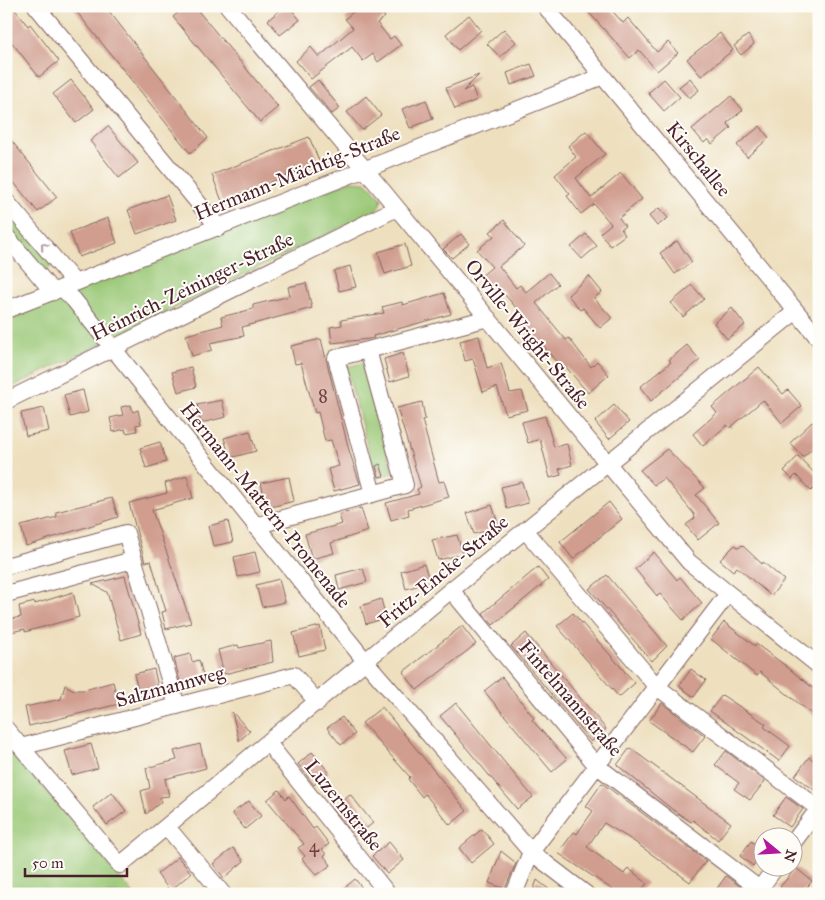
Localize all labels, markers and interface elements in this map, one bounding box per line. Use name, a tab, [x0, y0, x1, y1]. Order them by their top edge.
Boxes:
street label: Kirschallee	[661, 117, 737, 201]
street label: Hermann-Mächtig-Straße	[191, 121, 404, 226]
street label: Heinrich-Zeininger-Straße	[87, 226, 298, 346]
one-way arrow	[41, 243, 50, 252]
street label: Orville-Wright-Straße	[460, 254, 596, 414]
house number: 8	[318, 385, 328, 407]
street label: Hermann-Mattern-Promenade	[176, 397, 356, 613]
street label: Fritz-Encke-Straße	[373, 510, 513, 632]
street label: Fintelmannstraße	[514, 635, 628, 761]
street label: Salzmannweg	[113, 660, 228, 713]
street label: Luzernstraße	[300, 755, 388, 855]
north arrow	[752, 828, 802, 878]
house number: 4	[309, 835, 320, 857]
scale bar	[25, 845, 128, 877]
text: N	[780, 848, 800, 864]
text: 50 m	[32, 854, 64, 872]

